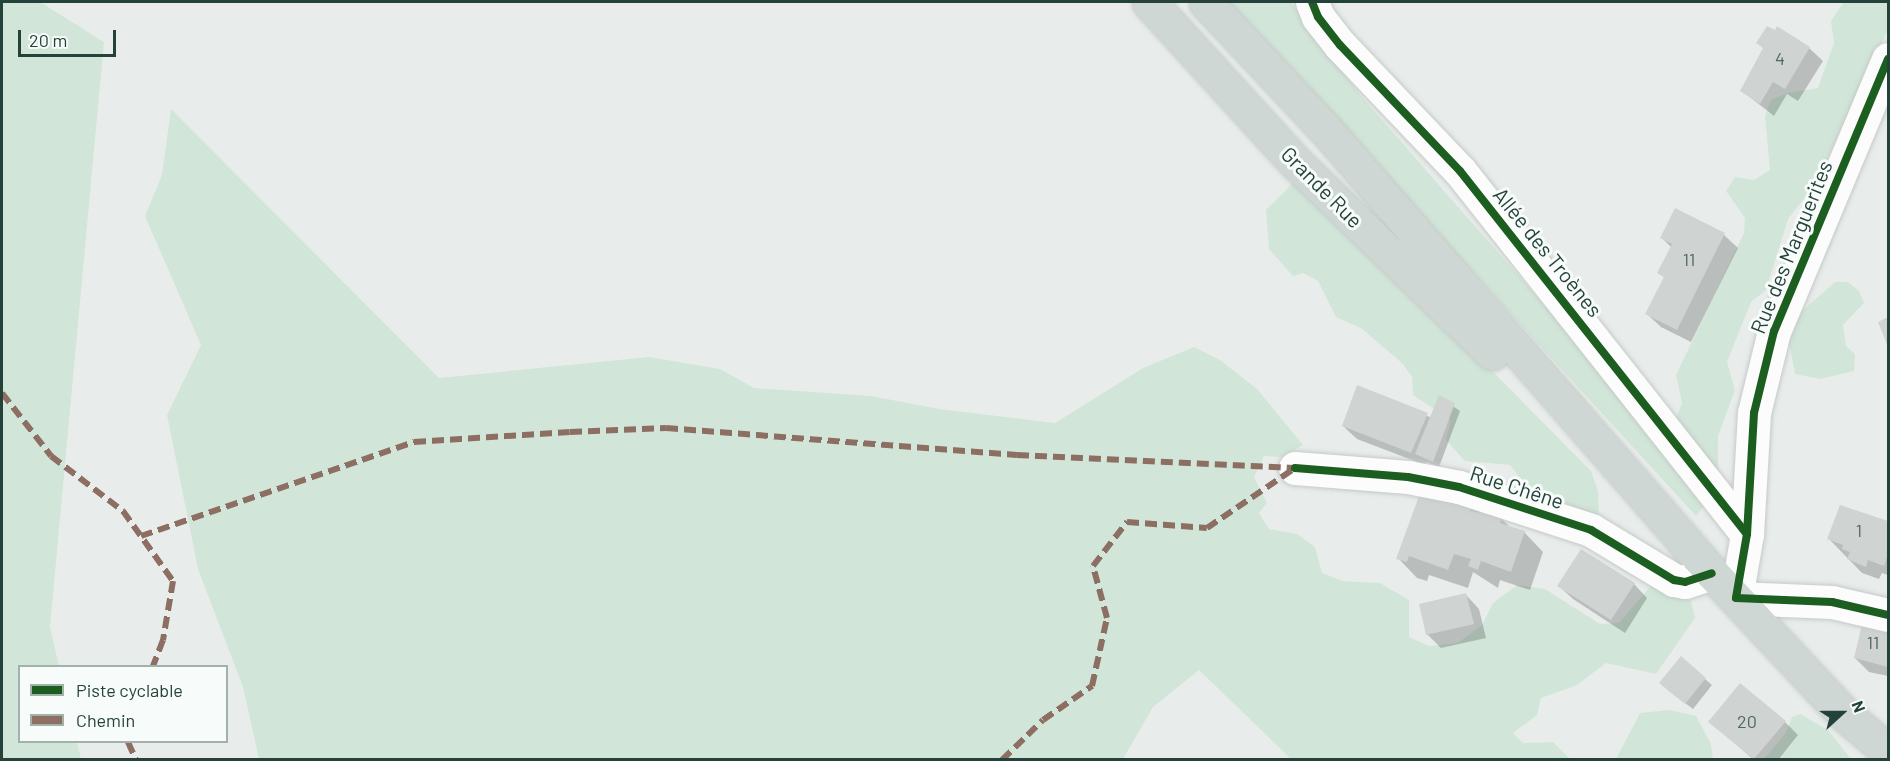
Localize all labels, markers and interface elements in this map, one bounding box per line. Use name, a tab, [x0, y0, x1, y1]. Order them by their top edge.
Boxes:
scale bar	[21, 18, 118, 56]
text: 20 m	[29, 29, 67, 51]
house number: 4	[1775, 47, 1785, 69]
street label: Grande Rue	[1276, 141, 1368, 233]
street label: Rue des Marguerites	[1745, 157, 1837, 337]
street label: Allée des Troènes	[1488, 182, 1608, 322]
house number: 11	[1683, 248, 1695, 270]
street label: Rue Chêne	[1467, 460, 1567, 514]
house number: 1	[1856, 519, 1862, 541]
house number: 11	[1867, 631, 1879, 653]
legend	[18, 665, 228, 743]
text: Piste cyclable	[76, 679, 183, 701]
north arrow	[1812, 683, 1872, 743]
text: N	[1848, 698, 1870, 715]
text: Chemin	[76, 709, 135, 731]
house number: 20	[1737, 710, 1757, 732]

